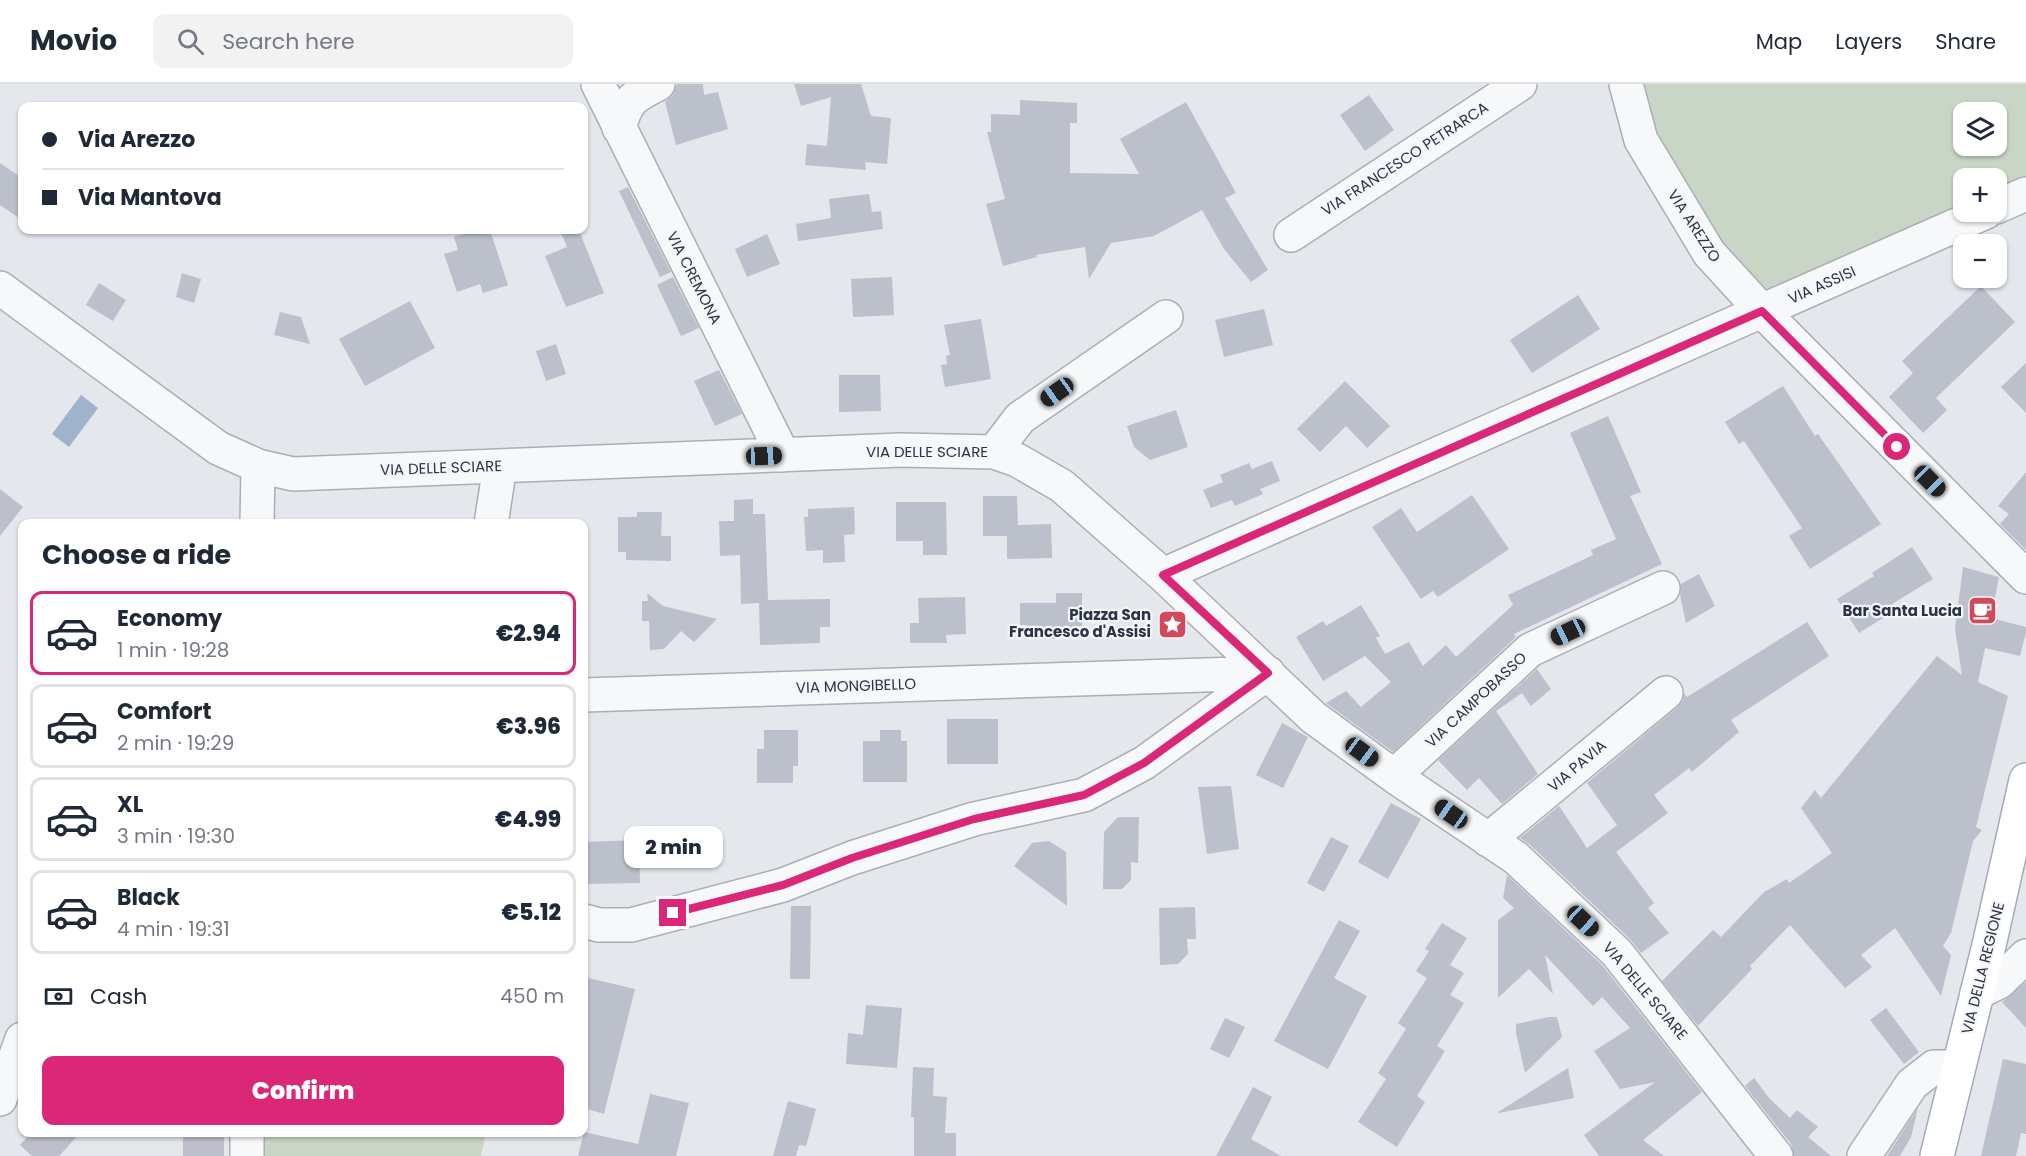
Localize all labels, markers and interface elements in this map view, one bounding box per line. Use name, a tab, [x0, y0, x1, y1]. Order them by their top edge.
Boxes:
search box	[153, 14, 573, 68]
text: Movio	[30, 21, 117, 60]
icon: search	[174, 25, 207, 58]
text: Search here	[222, 26, 355, 57]
text: Map	[1756, 27, 1802, 56]
text: Layers	[1835, 27, 1902, 56]
text: Share	[1935, 27, 1996, 56]
street label: VIA FRANCESCO PETRARCA	[1317, 97, 1492, 221]
map controls	[1953, 102, 2007, 288]
button: layers	[1953, 102, 2007, 156]
text: Via Arezzo	[78, 124, 195, 155]
button: +	[1953, 168, 2007, 222]
text: Via Mantova	[78, 182, 222, 213]
street label: VIA AREZZO	[1663, 185, 1726, 266]
street label: VIA CREMONA	[662, 228, 727, 328]
button: −	[1953, 234, 2007, 288]
street label: VIA ASSISI	[1785, 260, 1859, 309]
car	[1037, 374, 1077, 410]
route start	[1883, 433, 1910, 460]
street label: VIA DELLE SCIARE	[866, 441, 988, 462]
car	[746, 446, 782, 466]
street label: VIA DELLE SCIARE	[380, 455, 502, 480]
car	[1911, 462, 1949, 500]
text: Choose a ride	[42, 536, 231, 573]
cafe icon: Bar Santa Lucia	[1967, 595, 1999, 627]
place label: Bar Santa Lucia	[1842, 600, 1962, 621]
text: Economy	[117, 603, 222, 634]
place label: Piazza San Francesco d'Assisi	[1009, 604, 1151, 642]
icon: car	[45, 606, 99, 660]
place icon: Piazza San Francesco d'Assisi	[1156, 608, 1188, 640]
car	[1548, 616, 1588, 648]
text: €2.94	[496, 618, 561, 649]
text: 1 min · 19:28	[117, 636, 229, 664]
street label: VIA CAMPOBASSO	[1420, 647, 1531, 752]
street label: VIA MONGIBELLO	[796, 673, 917, 698]
text: Comfort	[117, 696, 211, 727]
icon: car	[45, 699, 99, 753]
text: €3.96	[496, 711, 561, 742]
text: 2 min · 19:29	[117, 729, 234, 757]
car	[1342, 734, 1382, 770]
street label: VIA PAVIA	[1543, 735, 1611, 796]
text: XL	[117, 789, 143, 820]
icon: car	[45, 792, 99, 846]
car	[1431, 796, 1471, 832]
text: €4.99	[495, 804, 561, 835]
text: 3 min · 19:30	[117, 822, 235, 850]
callout: 2 min	[624, 826, 722, 868]
text: 2 min	[645, 833, 702, 861]
text: Black	[117, 882, 180, 913]
icon: car	[45, 885, 99, 939]
text: €5.12	[501, 897, 561, 928]
route end	[659, 899, 686, 926]
street label: VIA DELLA REGIONE	[1956, 900, 2009, 1036]
car	[1564, 902, 1602, 940]
text: 4 min · 19:31	[117, 915, 230, 943]
street label: VIA DELLE SCIARE	[1598, 937, 1693, 1044]
icon: cash	[42, 980, 75, 1013]
text: Cash	[90, 981, 147, 1012]
text: 450 m	[500, 982, 564, 1010]
button: Confirm	[42, 1056, 564, 1125]

